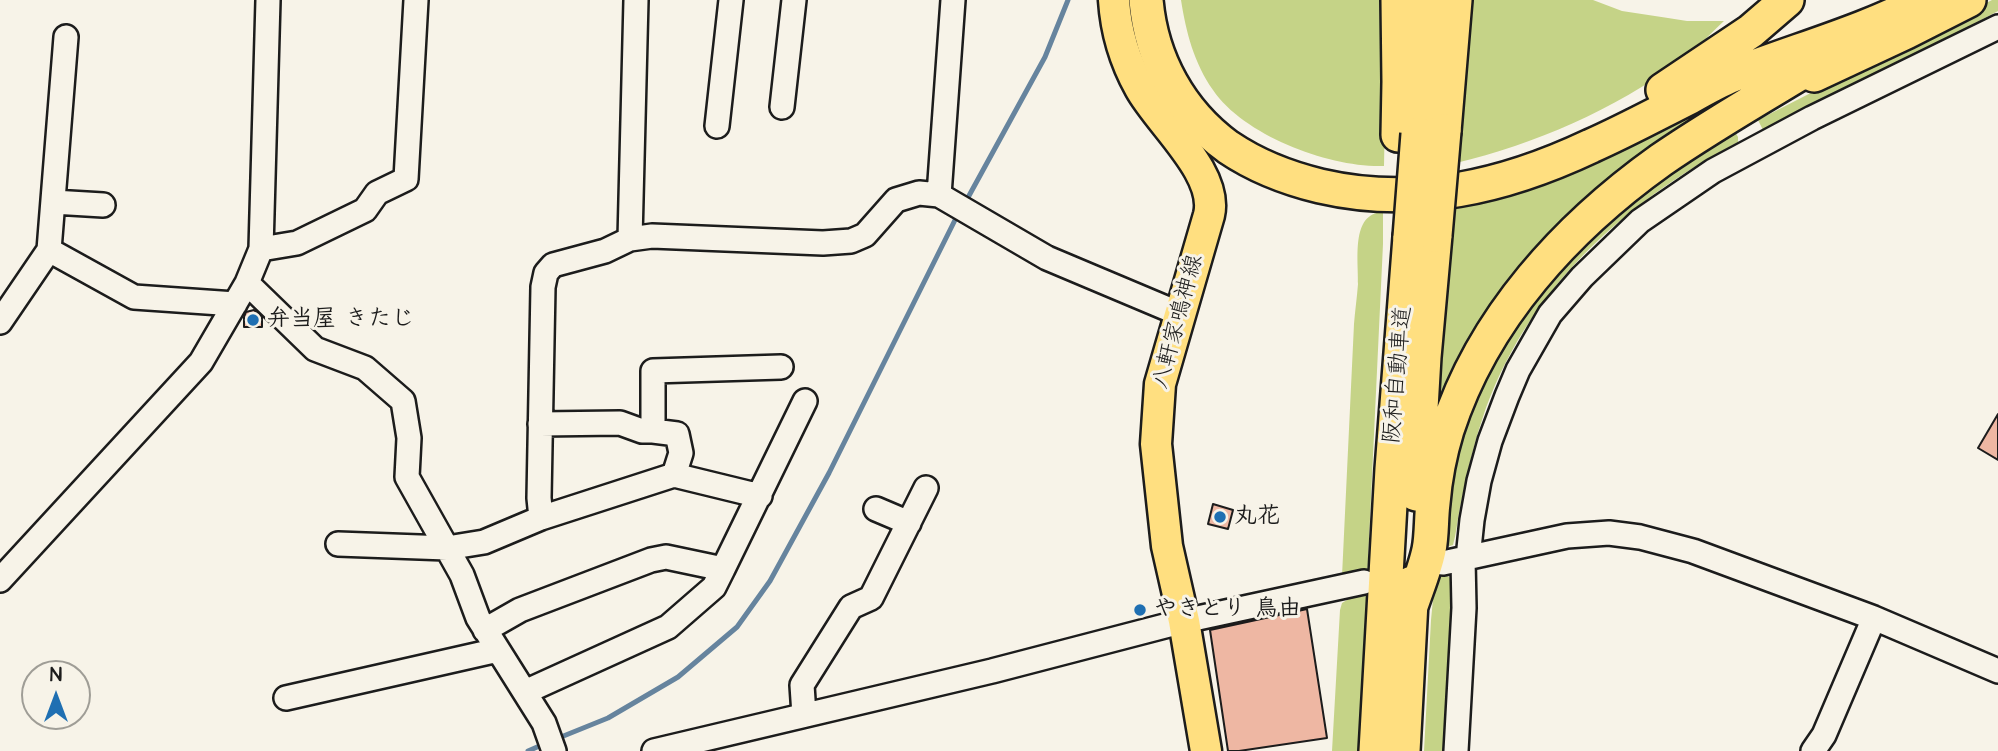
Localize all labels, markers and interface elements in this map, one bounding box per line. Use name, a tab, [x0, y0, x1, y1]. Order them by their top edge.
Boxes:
street label: 八軒家鳴神線	[1148, 252, 1210, 392]
street label: 阪和自動車道	[1379, 305, 1419, 445]
place label: 弁当屋 きたじ	[267, 306, 414, 334]
marker: 弁当屋 きたじ	[245, 312, 261, 328]
place label: 丸花	[1234, 503, 1280, 531]
marker: 丸花	[1212, 509, 1228, 525]
place label: やきとり 鳥由	[1154, 596, 1301, 624]
marker: やきとり 鳥由	[1132, 602, 1148, 618]
north arrow	[21, 660, 91, 730]
text: N	[50, 662, 62, 689]

